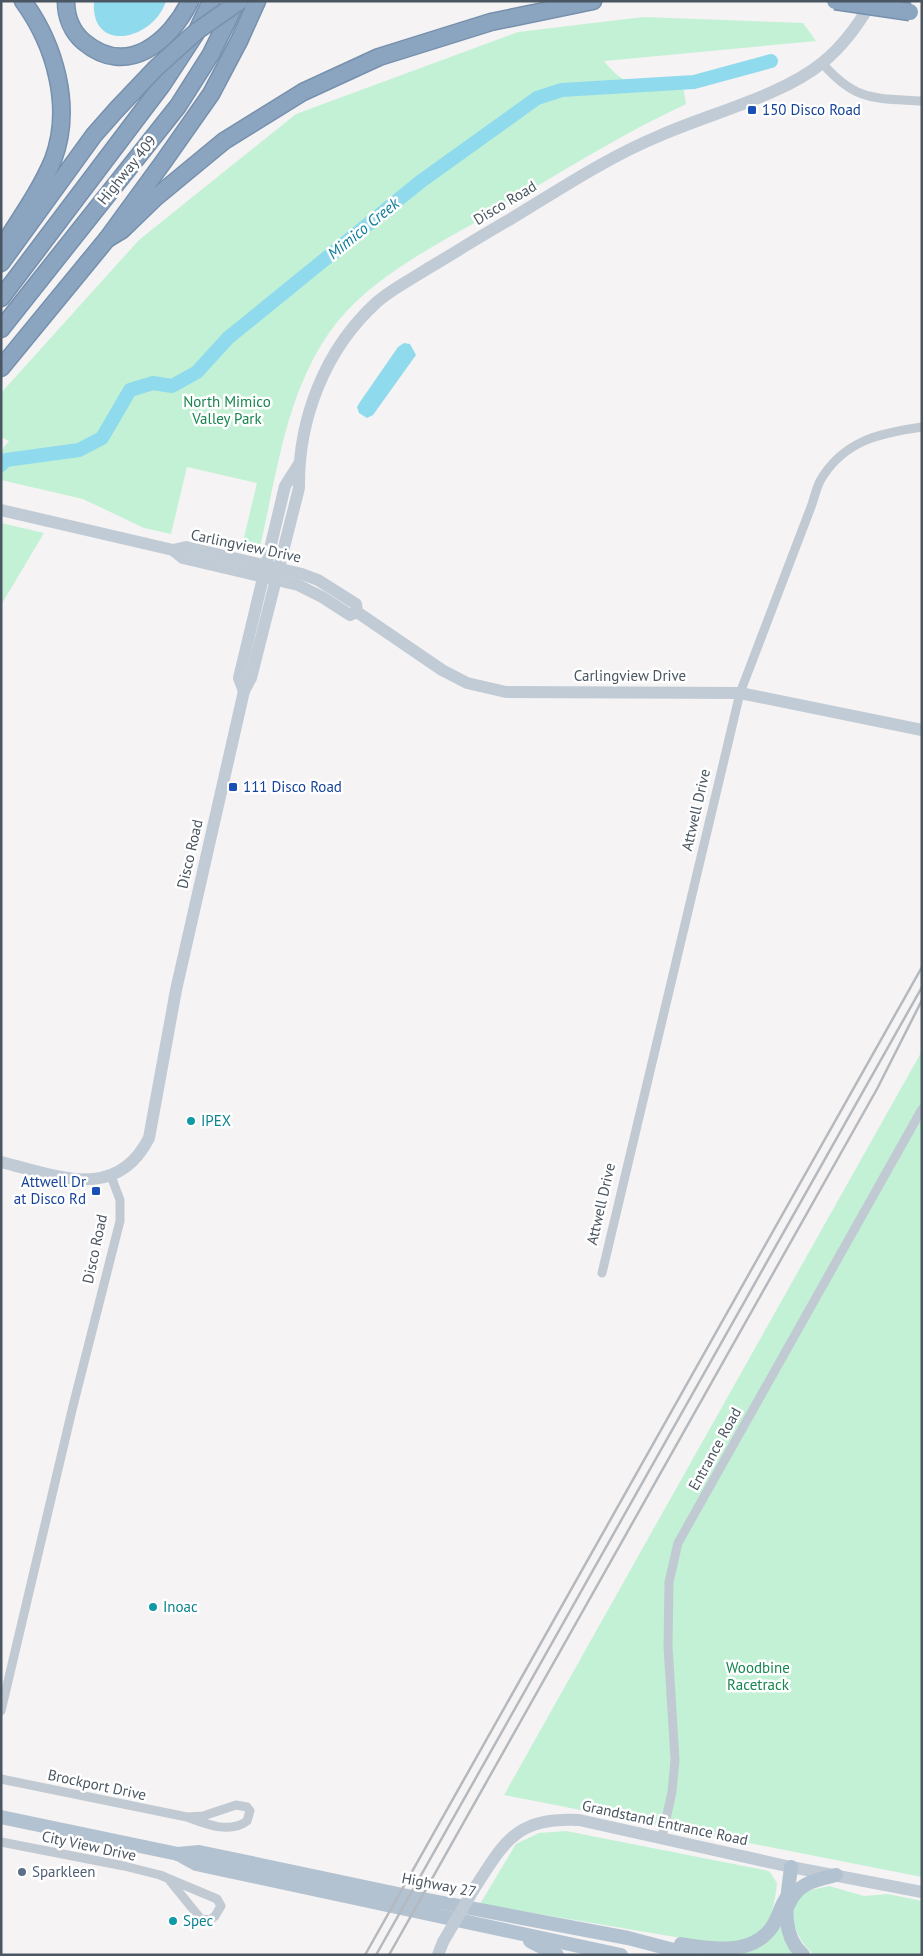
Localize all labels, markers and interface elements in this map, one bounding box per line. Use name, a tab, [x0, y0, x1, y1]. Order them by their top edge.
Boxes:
place label: 150 Disco Road	[762, 100, 861, 119]
marker: 150 Disco Road	[746, 104, 758, 116]
street label: Highway 409	[93, 131, 160, 208]
street label: Disco Road	[470, 176, 540, 229]
water label: Mimico Creek	[323, 192, 404, 263]
park label: North Mimico Valley Park	[183, 392, 271, 428]
street label: Carlingview Drive	[189, 525, 303, 566]
street label: Carlingview Drive	[574, 666, 686, 685]
street label: Attwell Drive	[677, 767, 714, 853]
place label: 111 Disco Road	[243, 777, 342, 796]
marker: 111 Disco Road	[227, 781, 239, 793]
street label: Disco Road	[172, 817, 207, 890]
place label: IPEX	[201, 1111, 231, 1130]
marker: IPEX	[185, 1115, 197, 1127]
street label: Attwell Drive	[582, 1161, 619, 1247]
place label: Attwell Dr at Disco Rd	[14, 1172, 86, 1208]
marker: Attwell Dr at Disco Rd	[90, 1185, 102, 1197]
street label: Disco Road	[78, 1213, 111, 1285]
street label: Entrance Road	[684, 1404, 745, 1494]
place label: Inoac	[163, 1597, 198, 1616]
marker: Inoac	[147, 1601, 159, 1613]
park label: Woodbine Racetrack	[726, 1658, 790, 1694]
street label: Brockport Drive	[46, 1765, 148, 1804]
street label: Grandstand Entrance Road	[580, 1796, 750, 1849]
street label: City View Drive	[40, 1826, 138, 1865]
place label: Sparkleen	[32, 1862, 95, 1881]
marker: Sparkleen	[16, 1866, 28, 1878]
street label: Highway 27	[400, 1868, 478, 1901]
place label: Spec	[183, 1911, 214, 1930]
marker: Spec	[167, 1915, 179, 1927]

